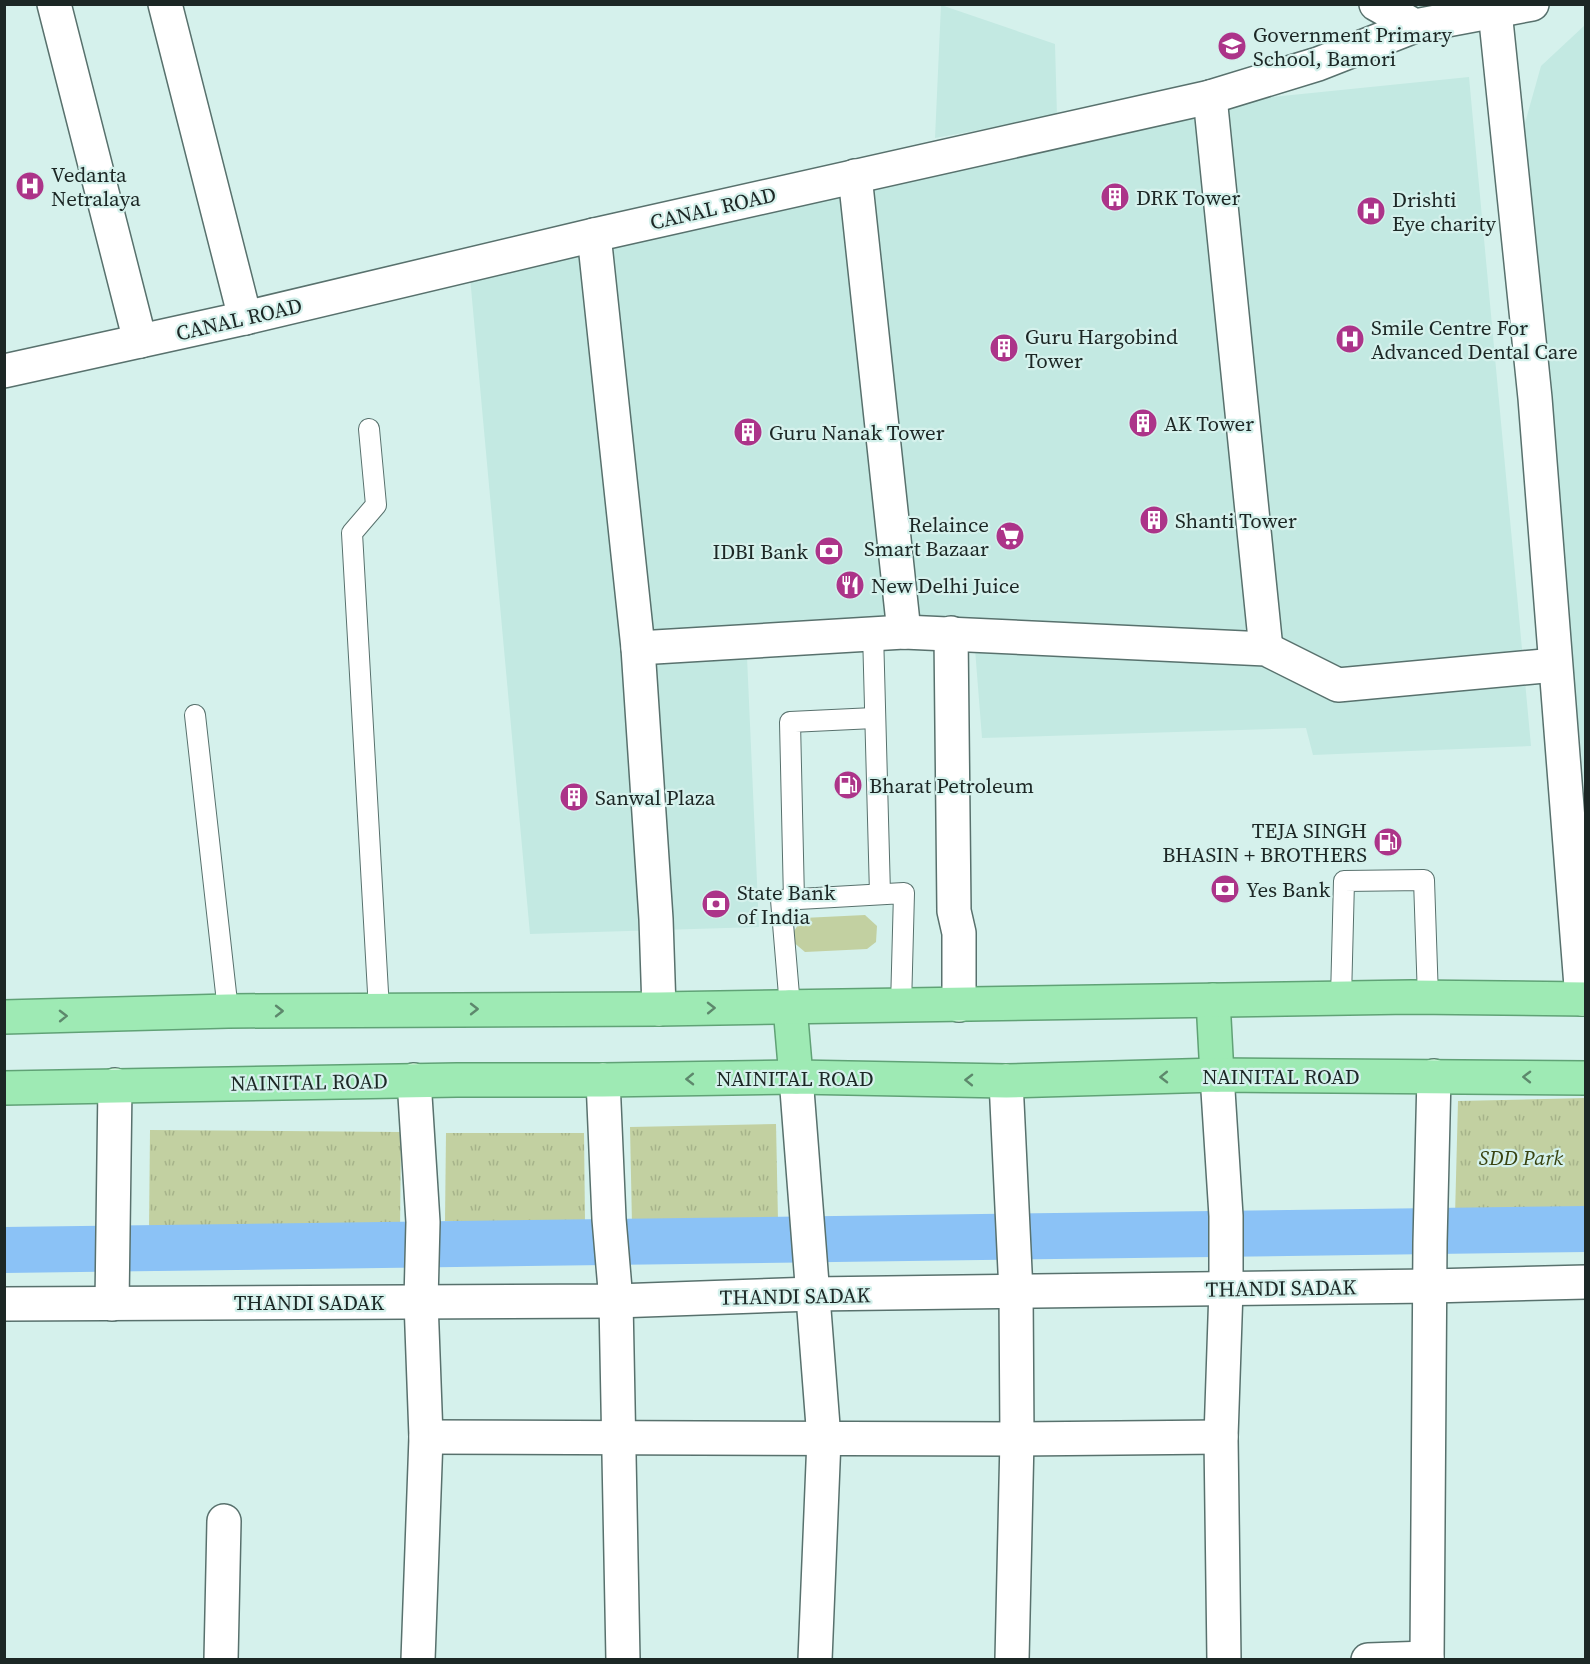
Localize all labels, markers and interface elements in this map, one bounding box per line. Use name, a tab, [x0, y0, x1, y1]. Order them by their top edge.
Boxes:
place label: Government Primary School, Bamori	[1253, 20, 1452, 73]
school or university icon: Government Primary School, Bamori	[1216, 30, 1248, 62]
place label: Vedanta Netralaya	[51, 160, 141, 213]
hospital icon: Vedanta Netralaya	[14, 170, 46, 202]
street label: CANAL ROAD	[647, 179, 779, 237]
building icon: DRK Tower	[1099, 181, 1131, 213]
place label: DRK Tower	[1136, 183, 1241, 212]
place label: Drishti Eye charity	[1392, 185, 1496, 238]
hospital icon: Drishti Eye charity	[1355, 195, 1387, 227]
street label: CANAL ROAD	[173, 290, 305, 348]
place label: Smile Centre For Advanced Dental Care	[1371, 313, 1578, 366]
place label: Guru Hargobind Tower	[1025, 322, 1178, 375]
hospital icon: Smile Centre For Advanced Dental Care	[1334, 323, 1366, 355]
building icon: Guru Hargobind Tower	[988, 332, 1020, 364]
building icon: AK Tower	[1127, 407, 1159, 439]
place label: AK Tower	[1164, 409, 1254, 438]
building icon: Guru Nanak Tower	[732, 416, 764, 448]
place label: Guru Nanak Tower	[769, 418, 945, 447]
building icon: Shanti Tower	[1138, 504, 1170, 536]
place label: Shanti Tower	[1175, 506, 1297, 535]
place label: Relaince Smart Bazaar	[864, 510, 989, 563]
supermarket icon: Relaince Smart Bazaar	[994, 520, 1026, 552]
bank icon: IDBI Bank	[813, 535, 845, 567]
place label: IDBI Bank	[713, 537, 809, 566]
restaurant icon: New Delhi Juice	[834, 569, 866, 601]
place label: New Delhi Juice	[871, 571, 1020, 600]
fuel station icon: Bharat Petroleum	[832, 769, 864, 801]
place label: Bharat Petroleum	[869, 771, 1034, 800]
building icon: Sanwal Plaza	[558, 781, 590, 813]
place label: Sanwal Plaza	[595, 783, 716, 812]
place label: TEJA SINGH BHASIN + BROTHERS	[1162, 816, 1367, 869]
fuel station icon: TEJA SINGH BHASIN + BROTHERS	[1372, 826, 1404, 858]
bank icon: Yes Bank	[1209, 873, 1241, 905]
place label: Yes Bank	[1246, 875, 1331, 904]
place label: State Bank of India	[737, 878, 836, 931]
bank icon: State Bank of India	[700, 888, 732, 920]
one-way arrow	[706, 1002, 715, 1014]
one-way arrow	[469, 1003, 478, 1015]
one-way arrow	[274, 1005, 283, 1017]
one-way arrow	[58, 1010, 67, 1023]
street label: NAINITAL ROAD	[1202, 1062, 1360, 1091]
street label: NAINITAL ROAD	[716, 1064, 874, 1093]
street label: NAINITAL ROAD	[230, 1066, 388, 1098]
one-way arrow	[1160, 1070, 1169, 1083]
one-way arrow	[1523, 1071, 1532, 1083]
one-way arrow	[686, 1072, 695, 1085]
one-way arrow	[965, 1074, 974, 1086]
park label: SDD Park	[1479, 1143, 1563, 1172]
street label: THANDI SADAK	[1205, 1272, 1357, 1304]
street label: THANDI SADAK	[719, 1280, 871, 1312]
street label: THANDI SADAK	[234, 1288, 384, 1317]

